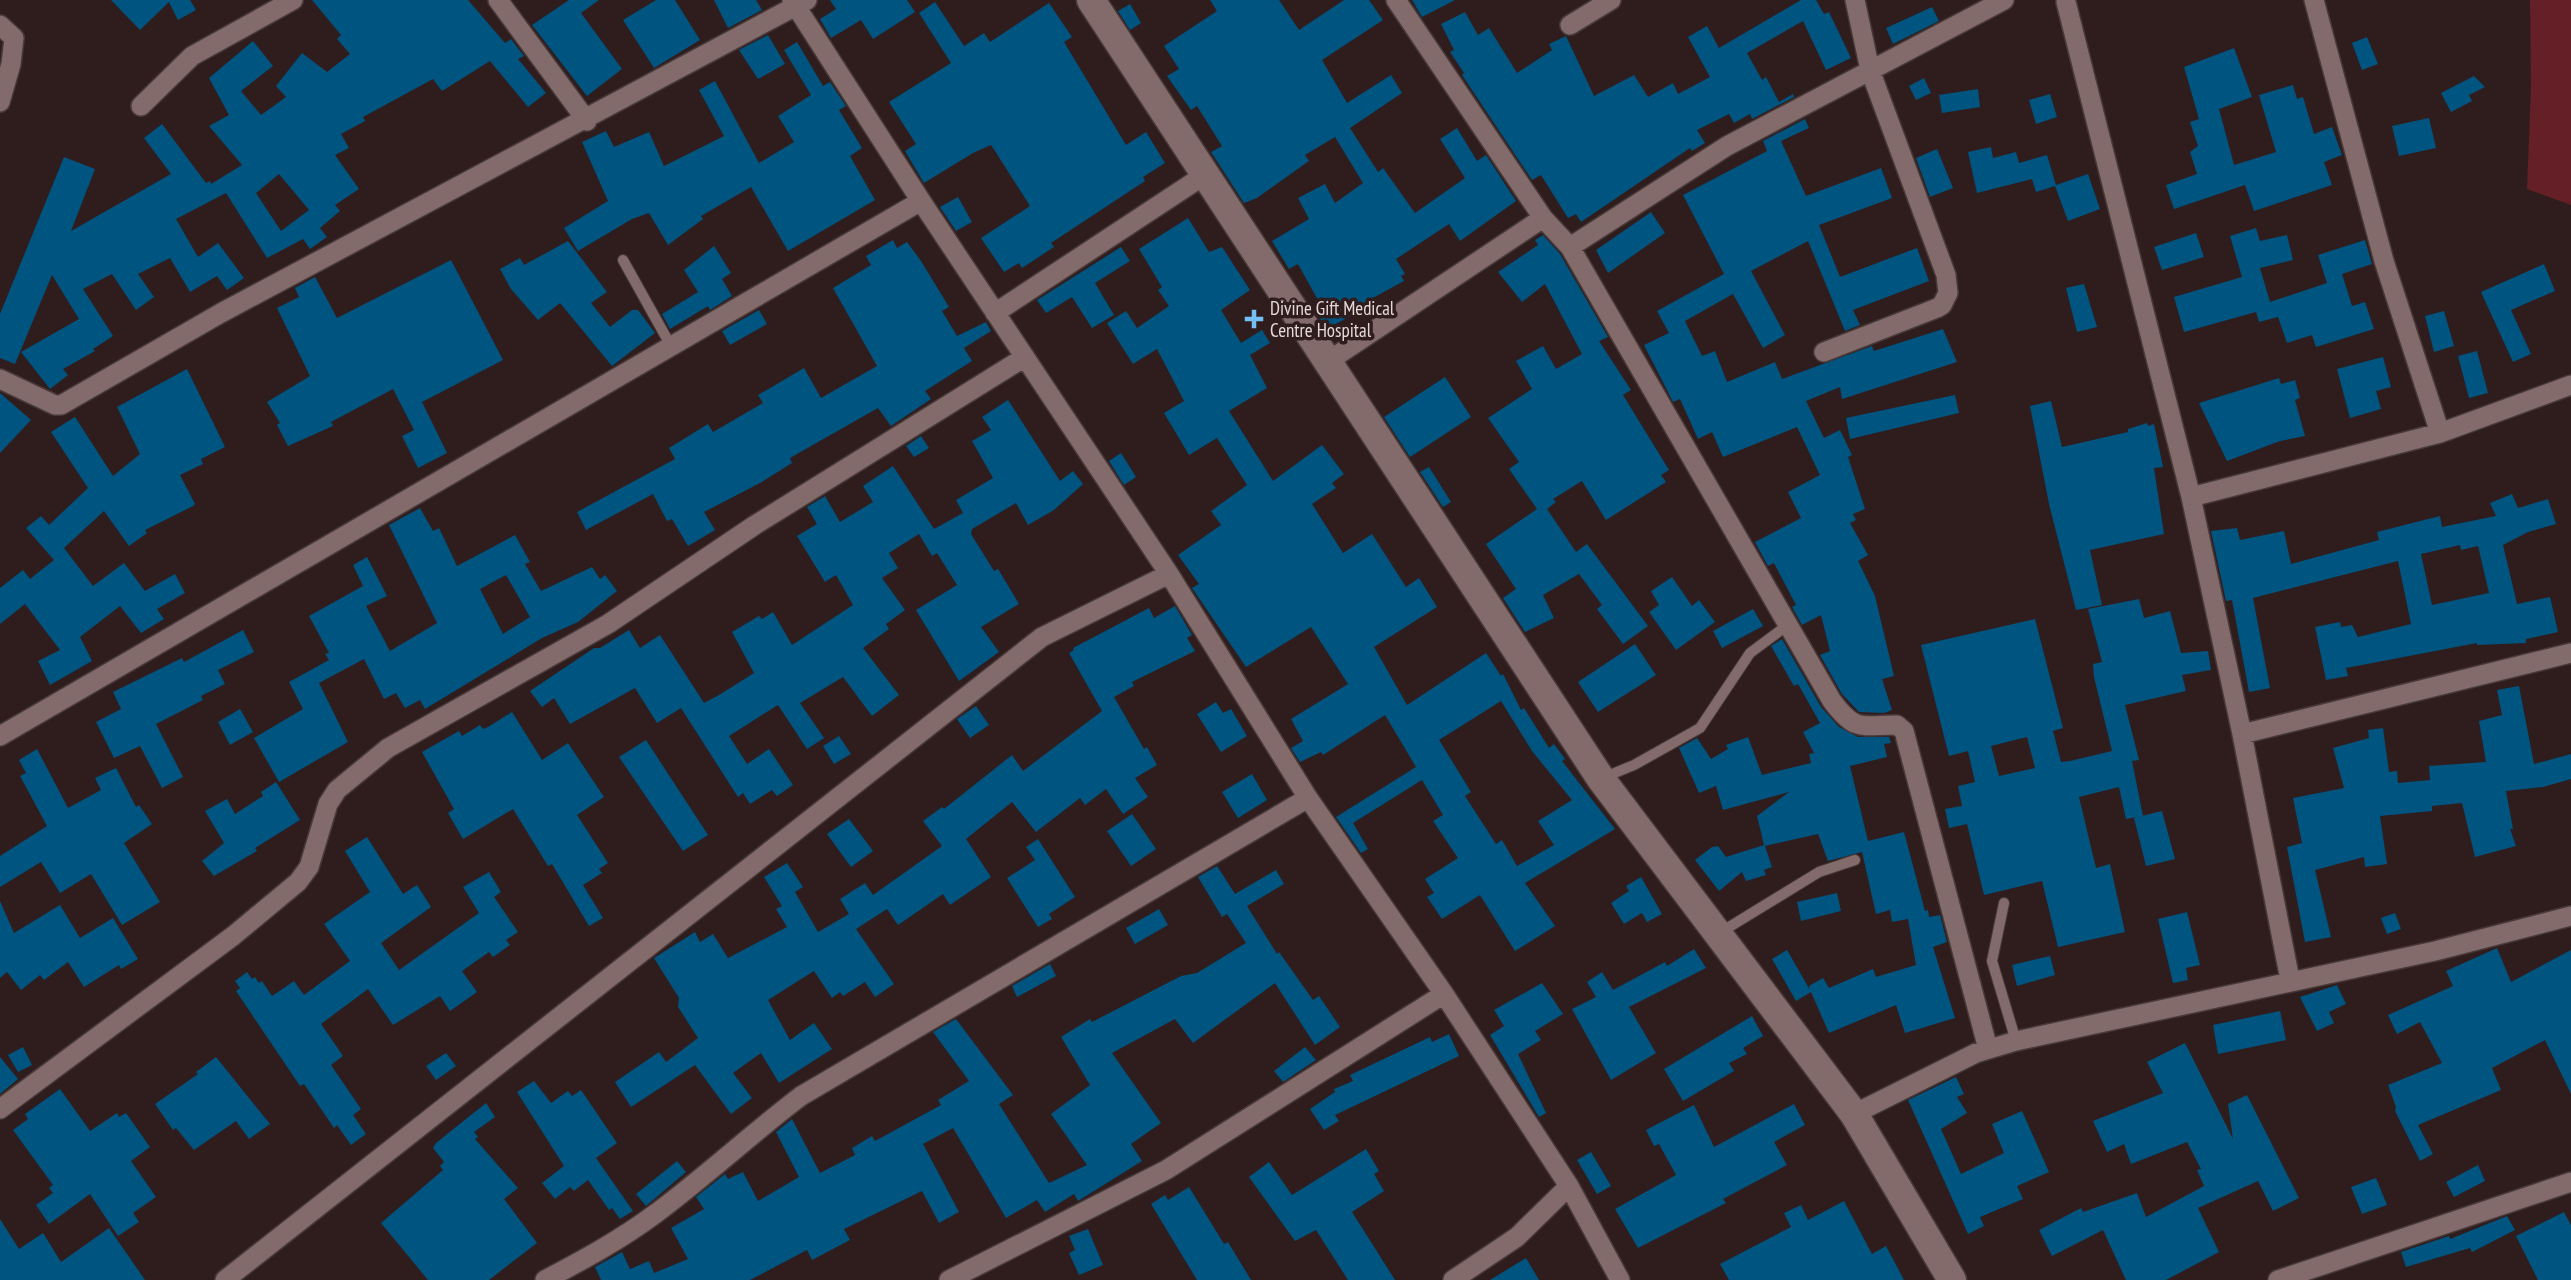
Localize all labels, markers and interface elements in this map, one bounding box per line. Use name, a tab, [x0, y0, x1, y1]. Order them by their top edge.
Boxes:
place label: Divine Gift Medical Centre Hospital	[1270, 296, 1395, 342]
marker: Divine Gift Medical Centre Hospital	[1244, 309, 1264, 329]

